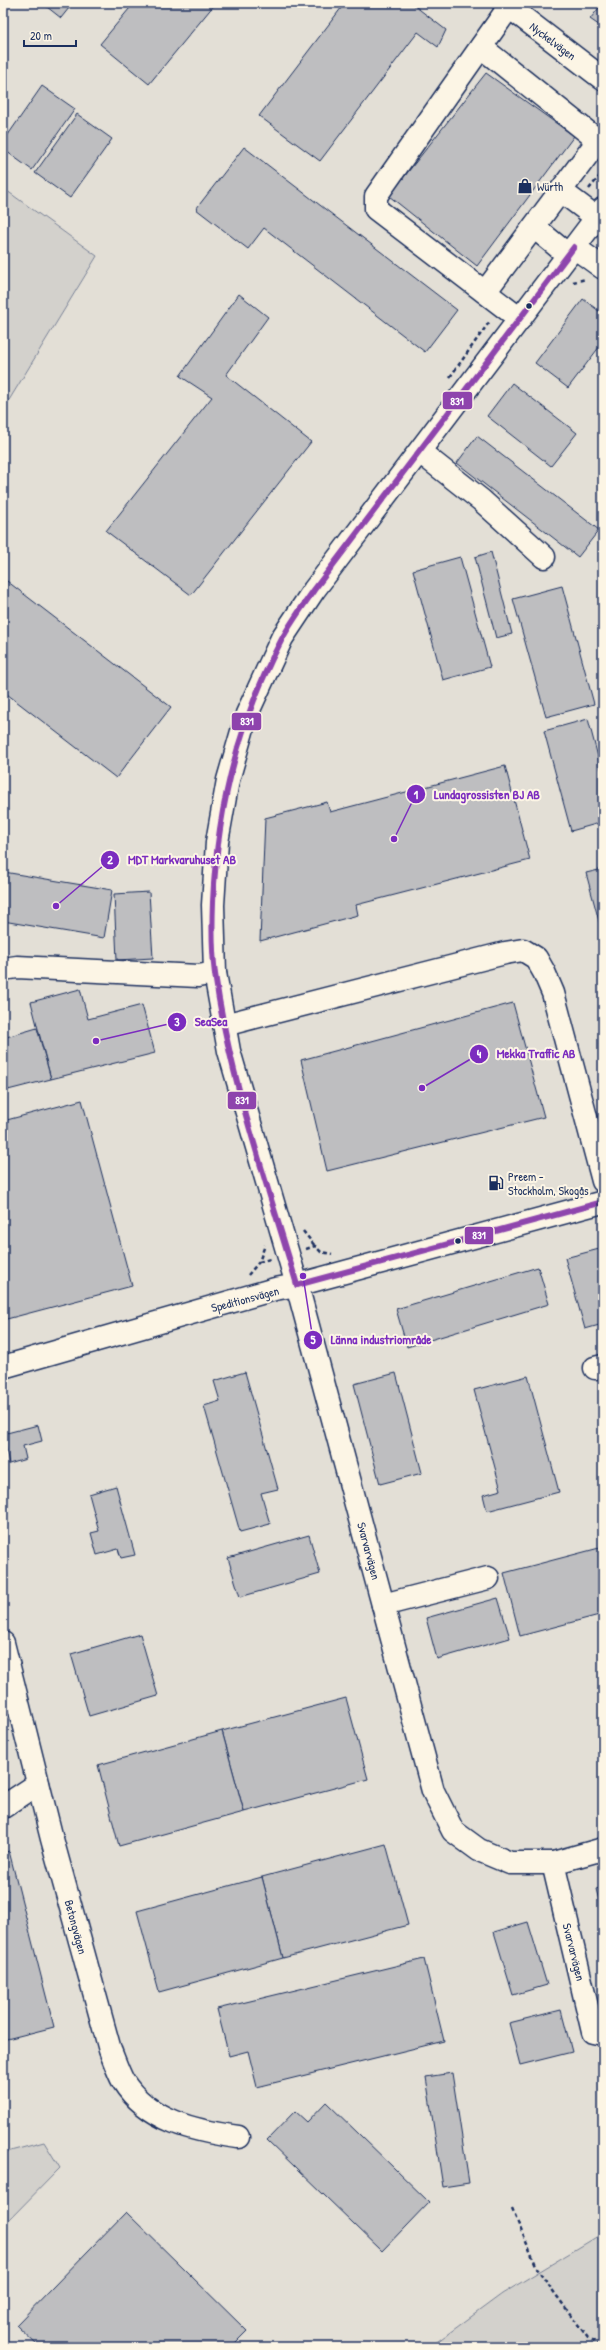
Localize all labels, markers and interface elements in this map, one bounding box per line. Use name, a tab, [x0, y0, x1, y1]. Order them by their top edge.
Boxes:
street label: Nyckelvägen	[526, 18, 580, 64]
scale bar	[24, 22, 76, 48]
text: 20 m	[30, 27, 52, 44]
shop icon: Würth	[516, 177, 534, 195]
place label: Würth	[537, 178, 563, 195]
unlabelled marker	[524, 301, 534, 311]
line badge: 831	[442, 391, 473, 410]
text: 831	[450, 394, 464, 408]
line badge: 831	[231, 712, 262, 731]
text: 831	[240, 714, 254, 728]
callout: Lundagrossisten BJ AB	[406, 782, 548, 807]
text: Lundagrossisten BJ AB	[434, 785, 540, 804]
text: 1	[414, 786, 419, 803]
callout: MDT Markvaruhuset AB	[100, 847, 244, 872]
text: MDT Markvaruhuset AB	[128, 850, 236, 868]
text: 2	[107, 851, 113, 868]
callout: SeaSea	[167, 1009, 236, 1034]
text: SeaSea	[195, 1012, 228, 1030]
text: 3	[174, 1013, 180, 1030]
callout: Mekka Traffic AB	[469, 1041, 584, 1066]
text: Mekka Traffic AB	[497, 1044, 576, 1062]
text: 4	[477, 1045, 482, 1062]
line badge: 831	[227, 1091, 257, 1110]
text: 831	[235, 1093, 249, 1107]
place label: Preem - Stockholm, Skogås	[508, 1168, 589, 1199]
fuel station icon: Preem - Stockholm, Skogås	[487, 1174, 505, 1192]
line badge: 831	[464, 1226, 494, 1245]
text: 831	[472, 1228, 486, 1242]
unlabelled marker	[453, 1236, 463, 1246]
street label: Speditionsvägen	[209, 1282, 281, 1316]
callout: Länna industriområde	[303, 1327, 440, 1352]
text: Länna industriområde	[331, 1330, 432, 1348]
text: 5	[310, 1331, 316, 1348]
street label: Svarvarvägen	[353, 1520, 385, 1582]
street label: Betongvägen	[61, 1898, 91, 1956]
street label: Svarvarvägen	[559, 1921, 589, 1983]

